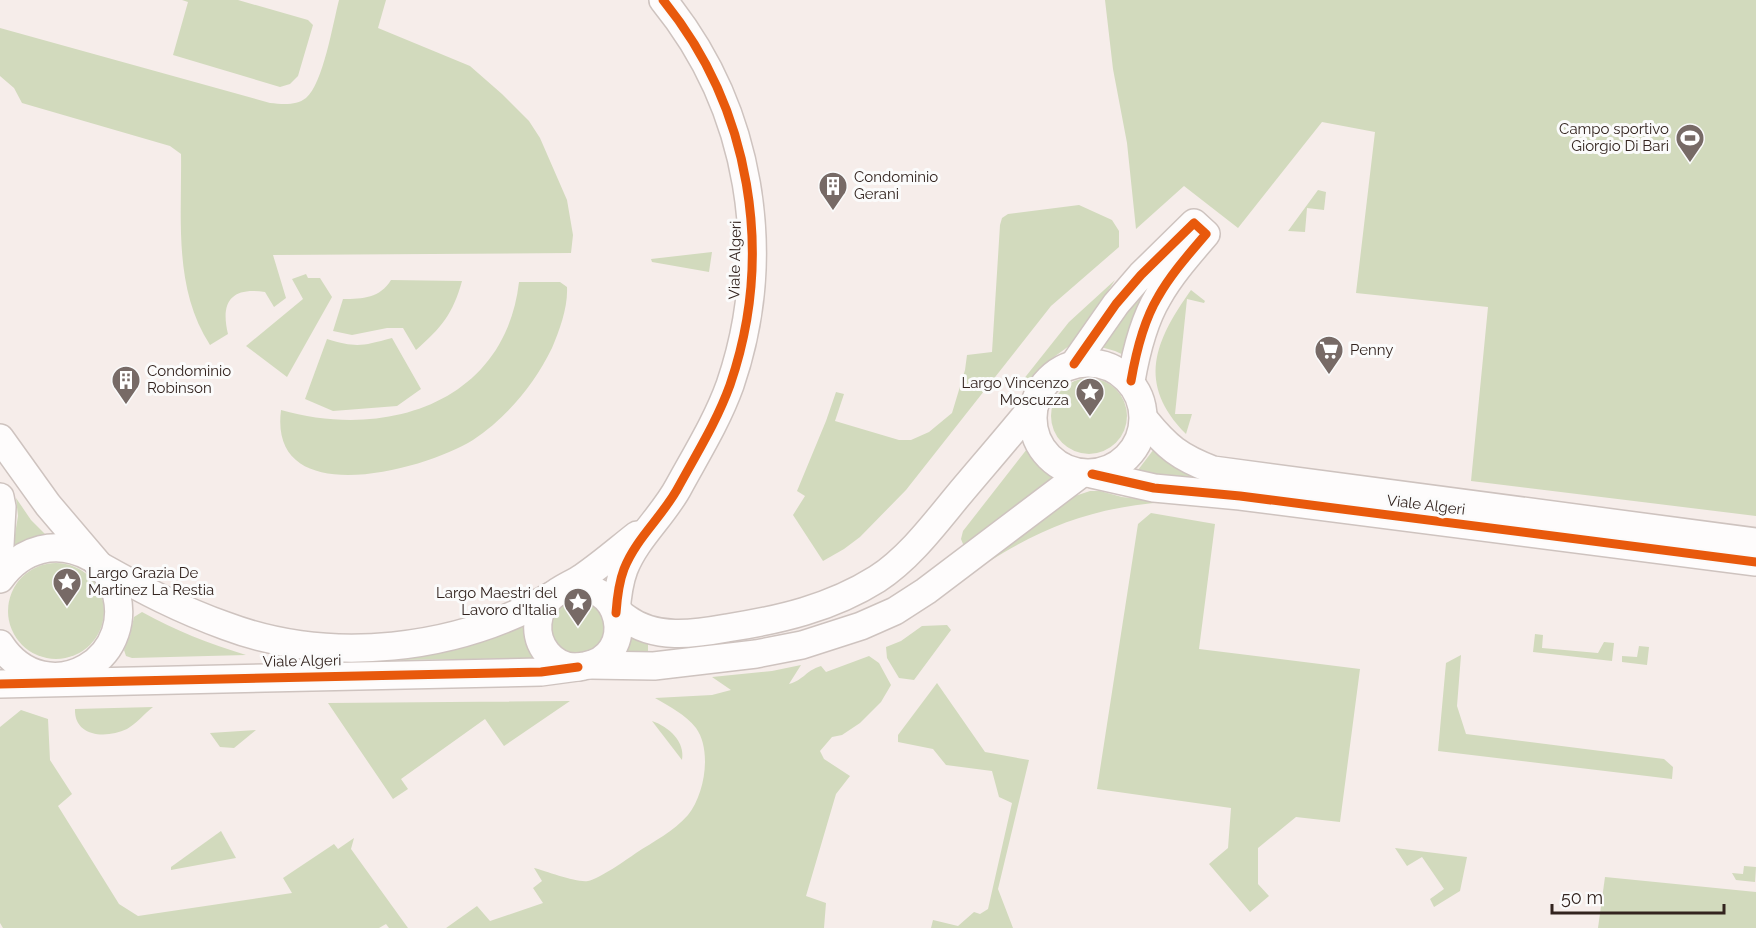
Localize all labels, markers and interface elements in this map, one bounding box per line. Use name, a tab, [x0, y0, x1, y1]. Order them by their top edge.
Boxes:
place label: Campo sportivo Giorgio Di Bari	[1559, 120, 1669, 155]
sports icon: Campo sportivo Giorgio Di Bari	[1674, 122, 1706, 164]
place label: Condominio Gerani	[854, 168, 938, 203]
building icon: Condominio Gerani	[817, 170, 849, 212]
street label: Viale Algeri	[725, 220, 745, 300]
supermarket icon: Penny	[1313, 334, 1345, 376]
place label: Penny	[1350, 341, 1393, 359]
place label: Condominio Robinson	[147, 362, 231, 397]
building icon: Condominio Robinson	[110, 364, 142, 406]
place label: Largo Vincenzo Moscuzza	[961, 374, 1069, 409]
place icon: Largo Vincenzo Moscuzza	[1074, 376, 1106, 418]
street label: Viale Algeri	[1386, 491, 1466, 519]
place label: Largo Grazia De Martinez La Restia	[88, 564, 214, 599]
place icon: Largo Grazia De Martinez La Restia	[51, 566, 83, 608]
place label: Largo Maestri del Lavoro d'Italia	[436, 584, 558, 619]
place icon: Largo Maestri del Lavoro d'Italia	[562, 586, 594, 628]
street label: Viale Algeri	[262, 651, 342, 671]
scale bar	[1552, 877, 1724, 915]
text: 50 m	[1561, 887, 1603, 908]

